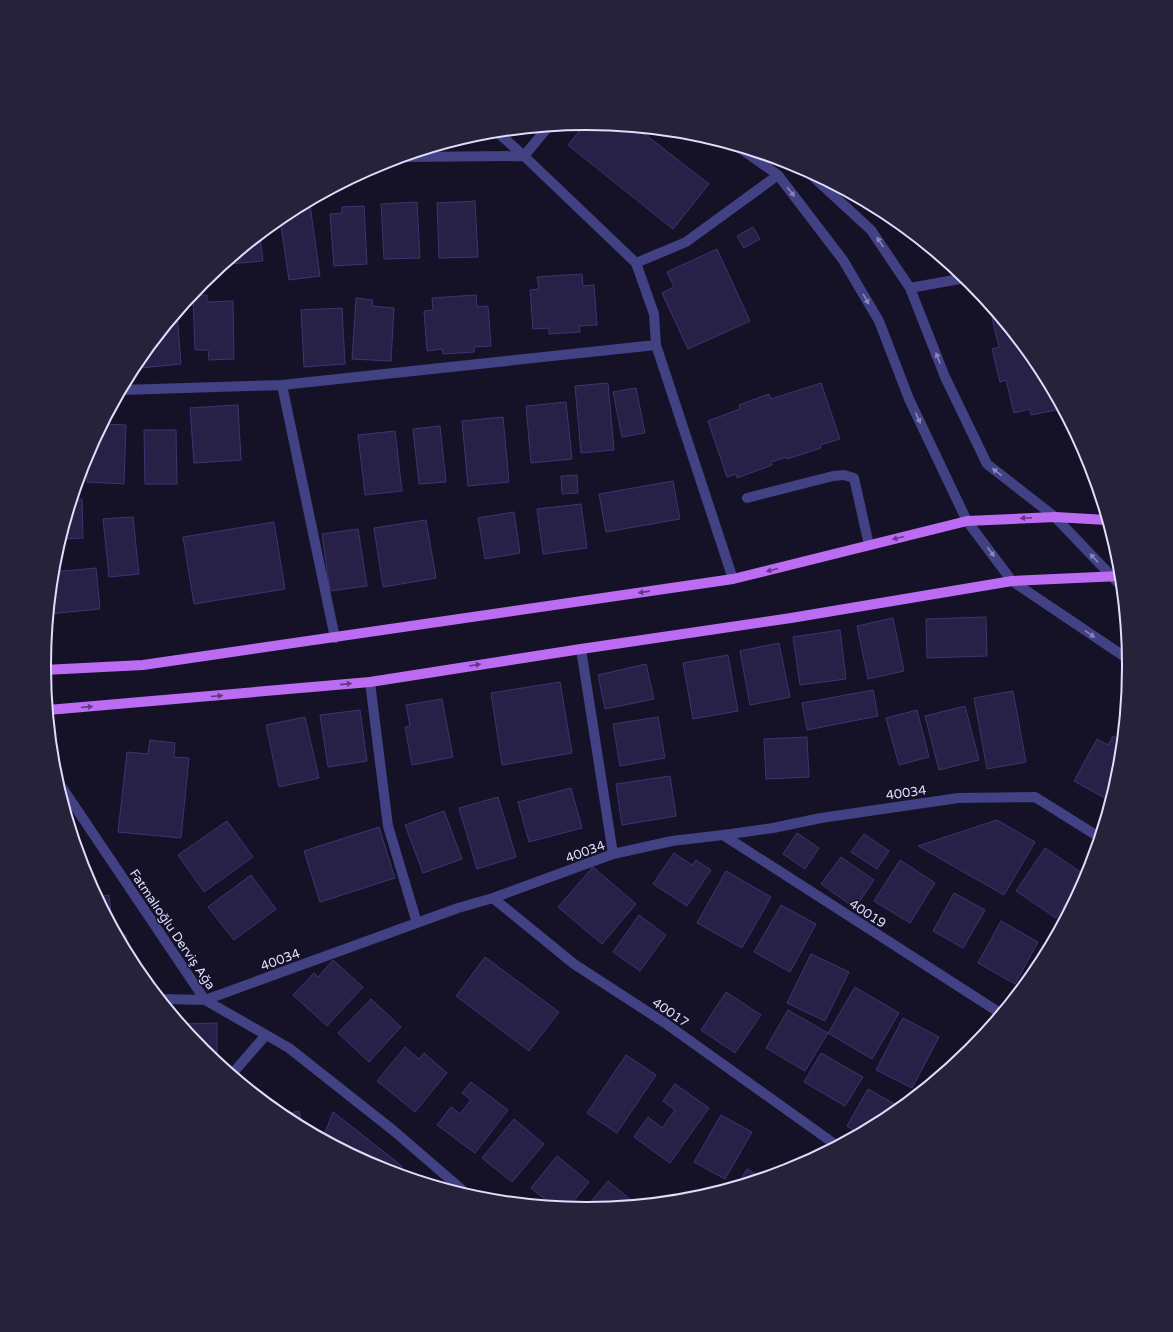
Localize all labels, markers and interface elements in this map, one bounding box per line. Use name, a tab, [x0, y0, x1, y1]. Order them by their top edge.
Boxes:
one-way arrow	[787, 187, 796, 198]
one-way arrow	[876, 237, 883, 248]
one-way arrow	[862, 293, 869, 305]
one-way arrow	[934, 352, 940, 364]
one-way arrow	[915, 412, 921, 423]
one-way arrow	[992, 468, 1003, 476]
one-way arrow	[1019, 515, 1032, 521]
one-way arrow	[892, 536, 904, 542]
one-way arrow	[986, 547, 995, 558]
one-way arrow	[1089, 553, 1099, 563]
one-way arrow	[766, 567, 778, 573]
one-way arrow	[638, 589, 650, 595]
one-way arrow	[1085, 630, 1095, 638]
one-way arrow	[469, 662, 481, 668]
one-way arrow	[340, 681, 352, 688]
one-way arrow	[211, 692, 223, 699]
one-way arrow	[81, 703, 93, 710]
street label: 40034	[885, 782, 927, 804]
street label: 40034	[563, 837, 607, 866]
street label: Fatmalıoğlu Derviş Ağa	[126, 866, 219, 993]
street label: 40019	[846, 896, 889, 932]
street label: 40034	[258, 945, 302, 974]
street label: 40017	[649, 995, 692, 1031]

